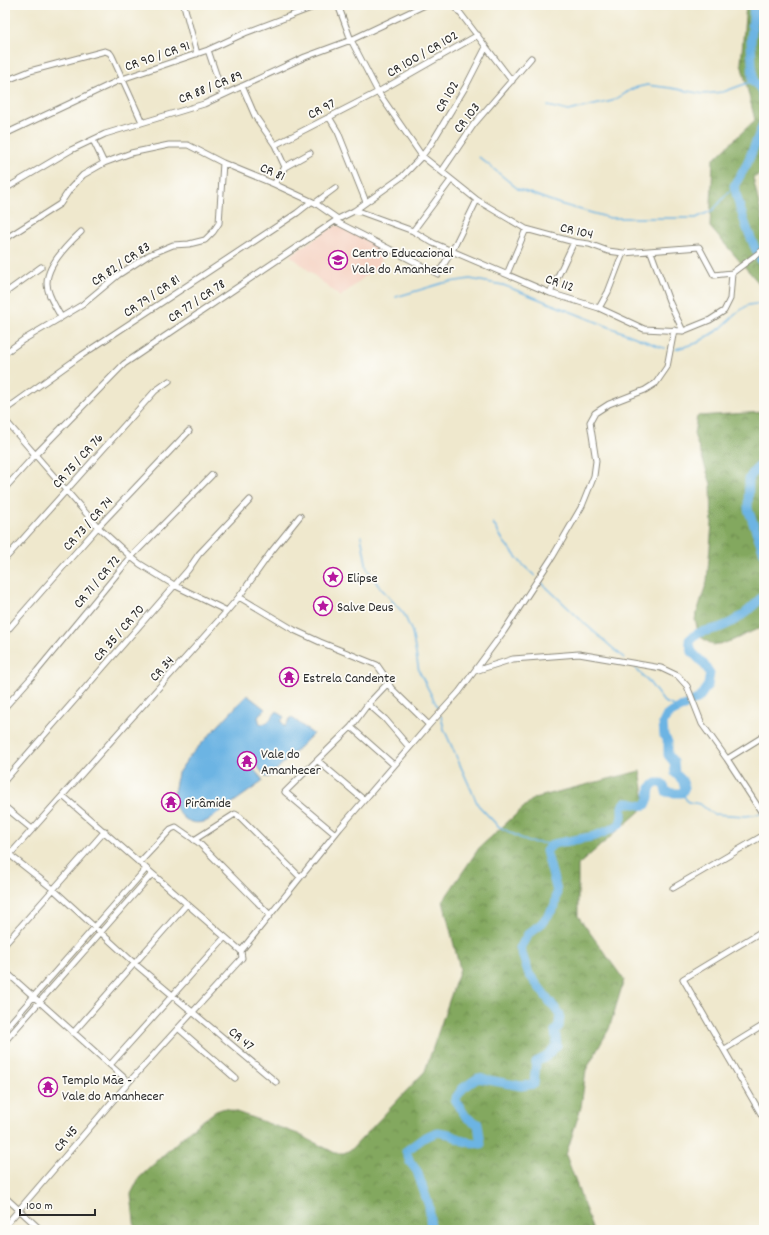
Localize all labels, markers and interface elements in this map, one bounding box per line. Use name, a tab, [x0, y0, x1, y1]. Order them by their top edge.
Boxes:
street label: CR 100 / CR 102	[384, 26, 462, 83]
street label: CR 90 / CR 91	[122, 36, 193, 77]
street label: CR 88 / CR 89	[176, 66, 246, 110]
street label: CR 102	[431, 77, 465, 117]
street label: CR 97	[305, 94, 339, 125]
street label: CR 103	[449, 99, 486, 138]
street label: CR 81	[257, 159, 288, 187]
street label: CR 104	[558, 218, 595, 245]
street label: CR 82 / CR 83	[87, 237, 155, 292]
place label: Centro Educacional Vale do Amanhecer	[352, 244, 455, 280]
school or university icon: Centro Educacional Vale do Amanhecer	[327, 249, 349, 271]
street label: CR 79 / CR 81	[120, 270, 185, 323]
street label: CR 112	[542, 270, 576, 298]
street label: CR 77 / CR 78	[164, 275, 230, 328]
street label: CR 75 / CR 76	[48, 429, 109, 493]
street label: CR 73 / CR 74	[59, 493, 118, 556]
street label: CR 71 / CR 72	[69, 551, 126, 613]
place icon: Elipse	[322, 566, 344, 588]
place label: Elipse	[347, 569, 378, 589]
place icon: Salve Deus	[312, 595, 334, 617]
place label: Salve Deus	[337, 598, 394, 618]
street label: CR 35 / CR 70	[89, 600, 150, 666]
street label: CR 34	[145, 652, 180, 687]
temple icon: Estrela Candente	[278, 666, 300, 688]
place label: Estrela Candente	[303, 669, 395, 689]
place label: Vale do Amanhecer	[261, 745, 322, 781]
temple icon: Vale do Amanhecer	[236, 750, 258, 772]
temple icon: Pirâmide	[160, 791, 182, 813]
place label: Pirâmide	[185, 794, 231, 814]
street label: CR 47	[224, 1023, 258, 1056]
place label: Templo Mãe - Vale do Amanhecer	[62, 1071, 165, 1107]
temple icon: Templo Mãe - Vale do Amanhecer	[37, 1076, 59, 1098]
street label: CR 45	[49, 1122, 84, 1157]
scale bar	[20, 1191, 95, 1217]
text: 100 m	[26, 1198, 53, 1215]

